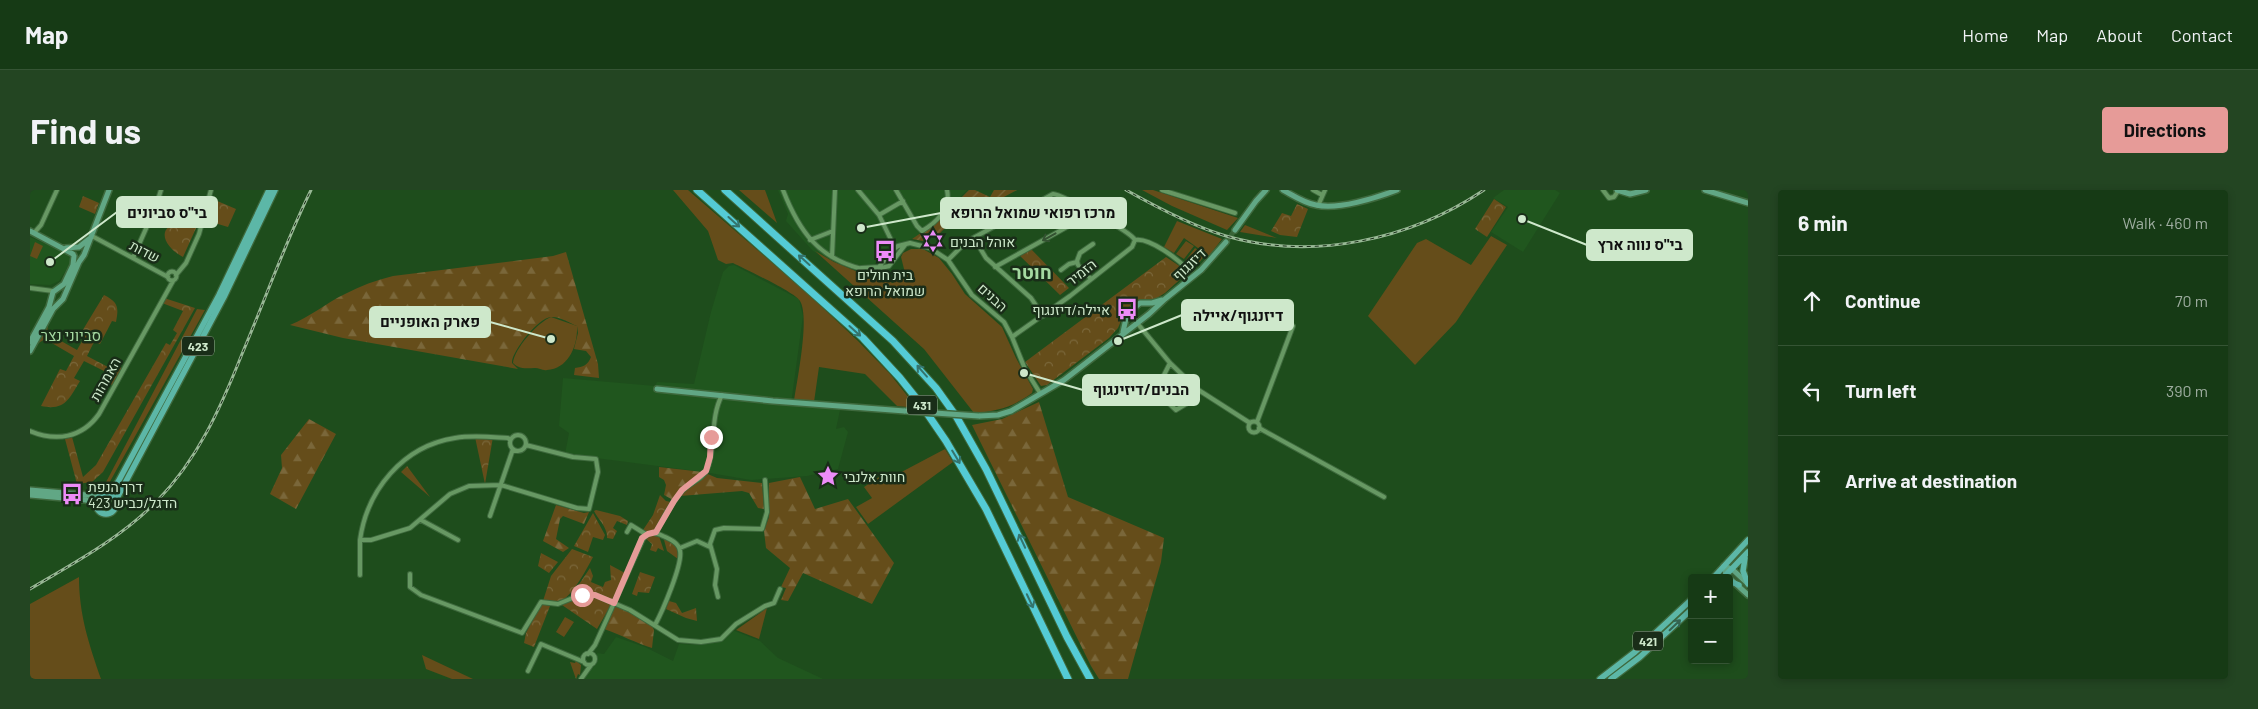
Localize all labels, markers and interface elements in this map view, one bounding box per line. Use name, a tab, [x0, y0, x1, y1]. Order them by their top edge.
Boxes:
text: Map	[25, 20, 68, 49]
text: Home	[1962, 24, 2008, 46]
text: Map	[2036, 24, 2068, 46]
text: About	[2096, 24, 2143, 46]
text: Contact	[2171, 24, 2233, 46]
button: Directions	[2102, 107, 2228, 153]
text: Find us	[30, 109, 141, 151]
callout: בי"ס סביונים	[117, 197, 217, 227]
callout: מרכז רפואי שמואל הרופא	[941, 198, 1126, 228]
text: בי"ס סביונים	[127, 203, 207, 221]
text: מרכז רפואי שמואל הרופא	[951, 203, 1115, 221]
text: 6 min	[1798, 210, 1848, 235]
text: Walk · 460 m	[2123, 213, 2208, 232]
one-way arrow	[727, 216, 740, 228]
synagogue icon: אוהל הבנים	[920, 228, 946, 254]
callout: בי"ס נווה ארץ	[1587, 230, 1692, 260]
one-way arrow	[1041, 232, 1056, 242]
place label: אוהל הבנים	[950, 233, 1015, 250]
text: בי"ס נווה ארץ	[1597, 235, 1683, 253]
street label: שדות	[127, 236, 163, 266]
bus stop icon: בית חולים שמואל הרופא	[872, 238, 898, 264]
street label: דיזנגוף	[1169, 244, 1209, 284]
one-way arrow	[798, 254, 811, 266]
street label: הזמיר	[1063, 255, 1099, 289]
district label: חוטר	[1012, 260, 1052, 283]
place label: בית חולים שמואל הרופא	[845, 266, 925, 299]
street label: הבנים	[975, 279, 1011, 315]
icon: ahead	[1798, 287, 1826, 315]
text: Continue	[1845, 289, 1921, 312]
text: 70 m	[2175, 291, 2208, 310]
bus stop icon: איילה/דיזנגוף	[1114, 296, 1140, 322]
callout: דיזנגוף/איילה	[1182, 300, 1293, 330]
place label: איילה/דיזנגוף	[1032, 301, 1110, 318]
text: דיזנגוף/איילה	[1193, 306, 1283, 324]
callout: פארק האופניים	[370, 307, 490, 337]
text: פארק האופניים	[380, 312, 480, 330]
one-way arrow	[848, 325, 861, 336]
district label: סביוני נצר	[41, 326, 101, 344]
road number: 423	[182, 336, 214, 356]
street label: האמהות	[86, 354, 124, 404]
one-way arrow	[917, 365, 928, 378]
callout: הבנים/דיזינגוף	[1083, 375, 1199, 405]
icon: left	[1798, 377, 1826, 405]
text: Turn left	[1845, 379, 1916, 402]
text: הבנים/דיזינגוף	[1093, 380, 1189, 398]
text: 390 m	[2166, 381, 2208, 400]
road number: 431	[907, 396, 937, 414]
route end	[700, 426, 723, 449]
one-way arrow	[952, 449, 962, 463]
place icon: חוות אלנבי	[815, 463, 841, 489]
icon: arrive	[1798, 467, 1826, 495]
place label: חוות אלנבי	[844, 468, 905, 485]
text: Arrive at destination	[1845, 469, 2017, 492]
place label: דרך הנפת הדגל/כביש 423	[88, 478, 177, 511]
bus stop icon: דרך הנפת הדגל/כביש 423	[59, 481, 85, 507]
one-way arrow	[1016, 534, 1026, 549]
map controls	[1688, 574, 1733, 664]
button: +	[1688, 574, 1733, 619]
route start	[571, 584, 594, 607]
one-way arrow	[1026, 593, 1035, 608]
one-way arrow	[1669, 619, 1682, 631]
button: −	[1688, 619, 1733, 664]
road number: 421	[1633, 632, 1663, 651]

